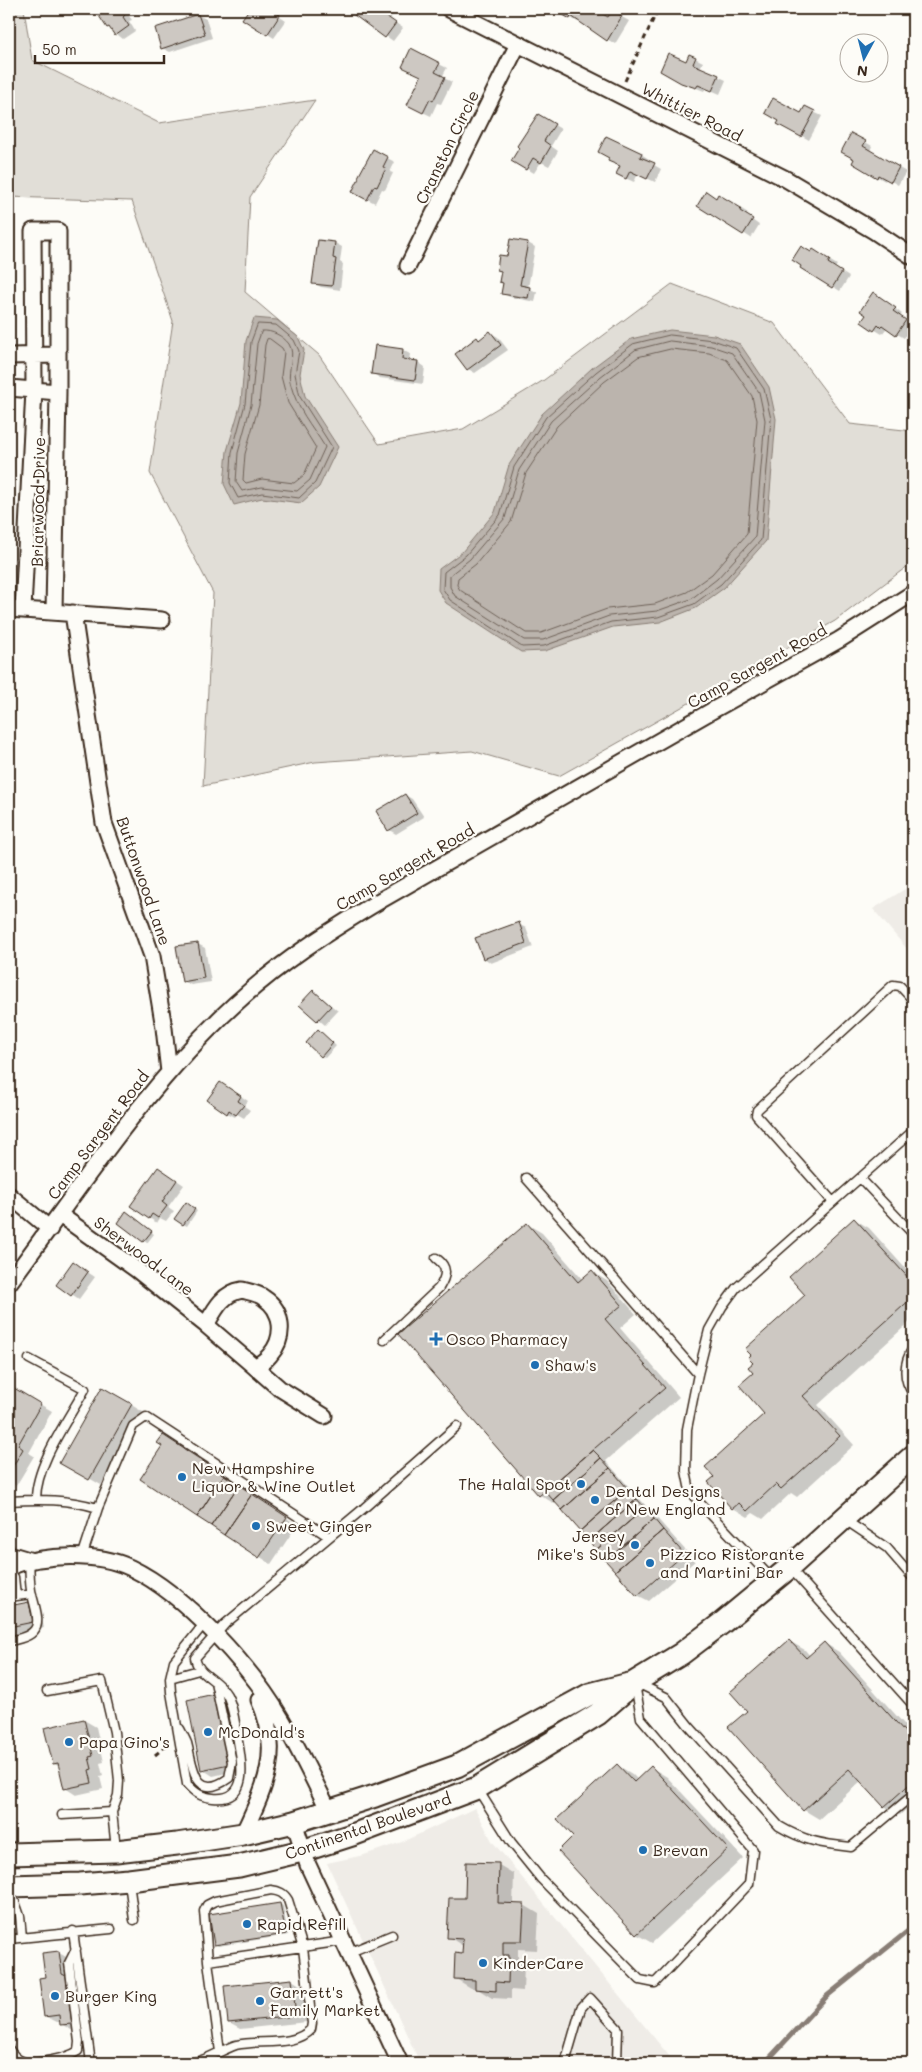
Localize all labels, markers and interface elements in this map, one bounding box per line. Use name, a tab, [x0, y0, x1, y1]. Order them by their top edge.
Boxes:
scale bar	[35, 32, 164, 64]
north arrow	[840, 32, 890, 82]
text: 50 m	[42, 39, 77, 59]
text: N	[856, 61, 869, 81]
street label: Whittier Road	[639, 77, 746, 146]
street label: Cranston Circle	[410, 86, 483, 207]
street label: Briarwood Drive	[26, 437, 49, 567]
street label: Camp Sargent Road	[683, 619, 830, 713]
street label: Buttonwood Lane	[113, 814, 176, 948]
street label: Camp Sargent Road	[332, 818, 478, 915]
street label: Camp Sargent Road	[42, 1066, 153, 1203]
street label: Sherwood Lane	[90, 1211, 198, 1300]
place label: Osco Pharmacy	[446, 1328, 568, 1349]
marker: Osco Pharmacy	[430, 1333, 442, 1345]
place label: Shaw's	[545, 1354, 597, 1375]
marker: Shaw's	[529, 1359, 541, 1371]
place label: New Hampshire Liquor & Wine Outlet	[192, 1457, 356, 1496]
marker: New Hampshire Liquor & Wine Outlet	[176, 1471, 188, 1483]
place label: The Halal Spot	[458, 1473, 571, 1494]
marker: The Halal Spot	[575, 1478, 587, 1490]
place label: Dental Designs of New England	[605, 1480, 725, 1519]
marker: Dental Designs of New England	[589, 1494, 601, 1506]
place label: Sweet Ginger	[266, 1515, 372, 1536]
marker: Sweet Ginger	[250, 1520, 262, 1532]
place label: Jersey Mike's Subs	[537, 1525, 625, 1564]
marker: Jersey Mike's Subs	[629, 1539, 641, 1551]
place label: Pizzico Ristorante and Martini Bar	[660, 1543, 805, 1582]
marker: Pizzico Ristorante and Martini Bar	[644, 1557, 656, 1569]
place label: McDonald's	[218, 1721, 305, 1742]
marker: McDonald's	[202, 1726, 214, 1738]
place label: Papa Gino's	[79, 1731, 170, 1752]
marker: Papa Gino's	[63, 1736, 75, 1748]
street label: Continental Boulevard	[282, 1787, 454, 1864]
place label: Brevan	[653, 1839, 708, 1860]
marker: Brevan	[637, 1844, 649, 1856]
place label: Rapid Refill	[257, 1913, 347, 1934]
marker: Rapid Refill	[241, 1918, 253, 1930]
place label: KinderCare	[493, 1952, 584, 1973]
marker: KinderCare	[477, 1957, 489, 1969]
place label: Garrett's Family Market	[270, 1981, 380, 2020]
place label: Burger King	[65, 1985, 157, 2006]
marker: Burger King	[49, 1990, 61, 2002]
marker: Garrett's Family Market	[254, 1995, 266, 2007]

